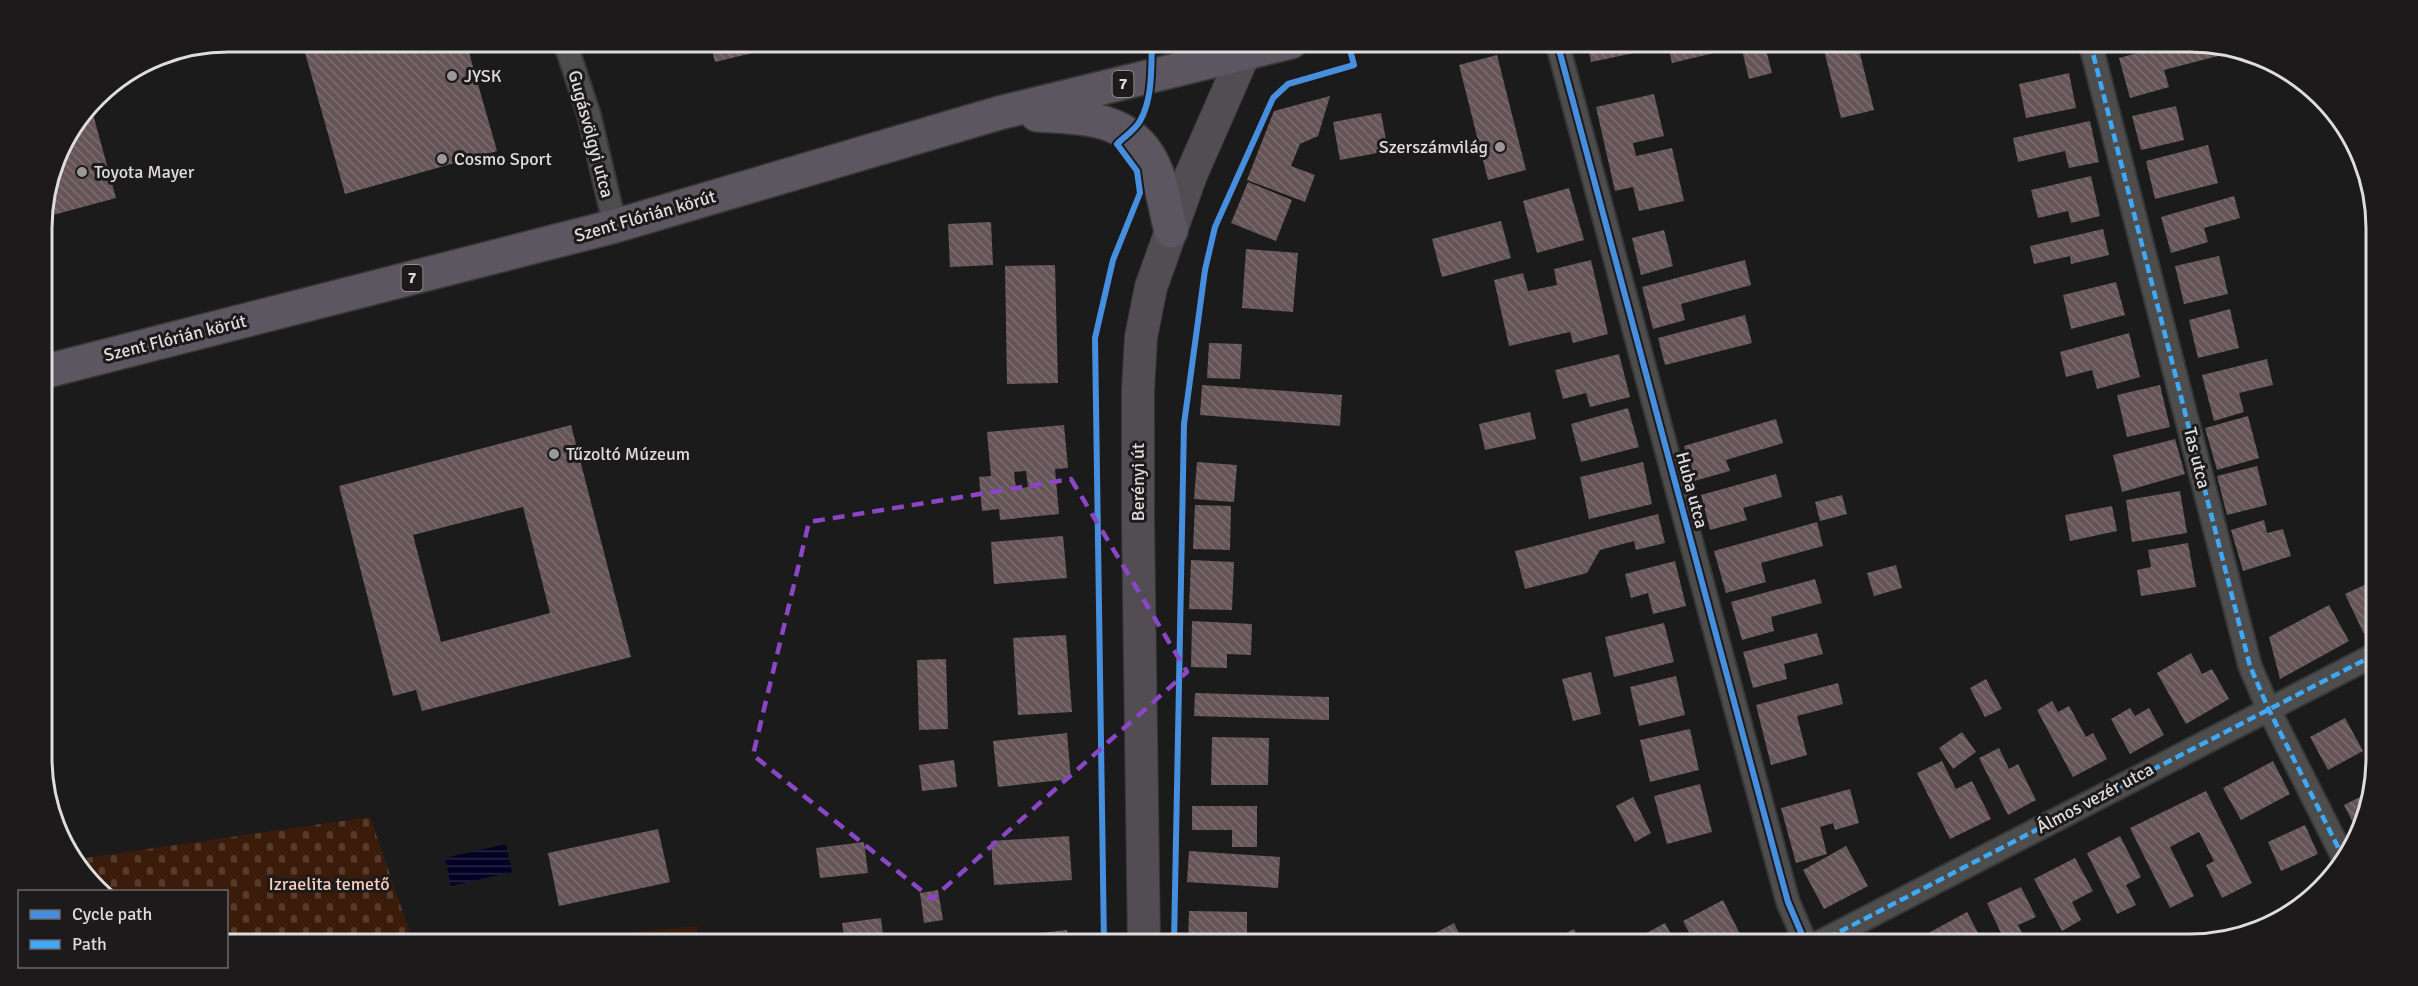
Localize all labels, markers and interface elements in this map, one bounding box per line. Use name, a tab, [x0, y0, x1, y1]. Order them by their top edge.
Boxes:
place label: JYSK	[464, 65, 502, 87]
street label: Gugásvölgyi utca	[563, 68, 619, 200]
marker: JYSK	[445, 69, 459, 83]
road number: 7	[1112, 71, 1134, 97]
place label: Szerszámvilág	[1379, 136, 1488, 158]
marker: Szerszámvilág	[1493, 140, 1507, 154]
place label: Cosmo Sport	[454, 148, 552, 170]
marker: Cosmo Sport	[435, 152, 449, 166]
place label: Toyota Mayer	[94, 161, 195, 183]
marker: Toyota Mayer	[75, 165, 89, 179]
street label: Szent Flórián körút	[572, 185, 718, 247]
road number: 7	[402, 265, 422, 291]
street label: Szent Flórián körút	[101, 310, 249, 366]
street label: Tas utca	[2179, 425, 2215, 491]
place label: Tűzoltó Múzeum	[566, 443, 690, 465]
street label: Berényi út	[1127, 443, 1149, 521]
marker: Tűzoltó Múzeum	[547, 447, 561, 461]
street label: Huba utca	[1671, 449, 1713, 531]
street label: Álmos vezér utca	[2033, 758, 2157, 838]
park label: Izraelita temető	[268, 873, 390, 895]
legend	[18, 890, 228, 968]
text: Cycle path	[72, 903, 152, 925]
text: Path	[72, 933, 107, 955]

